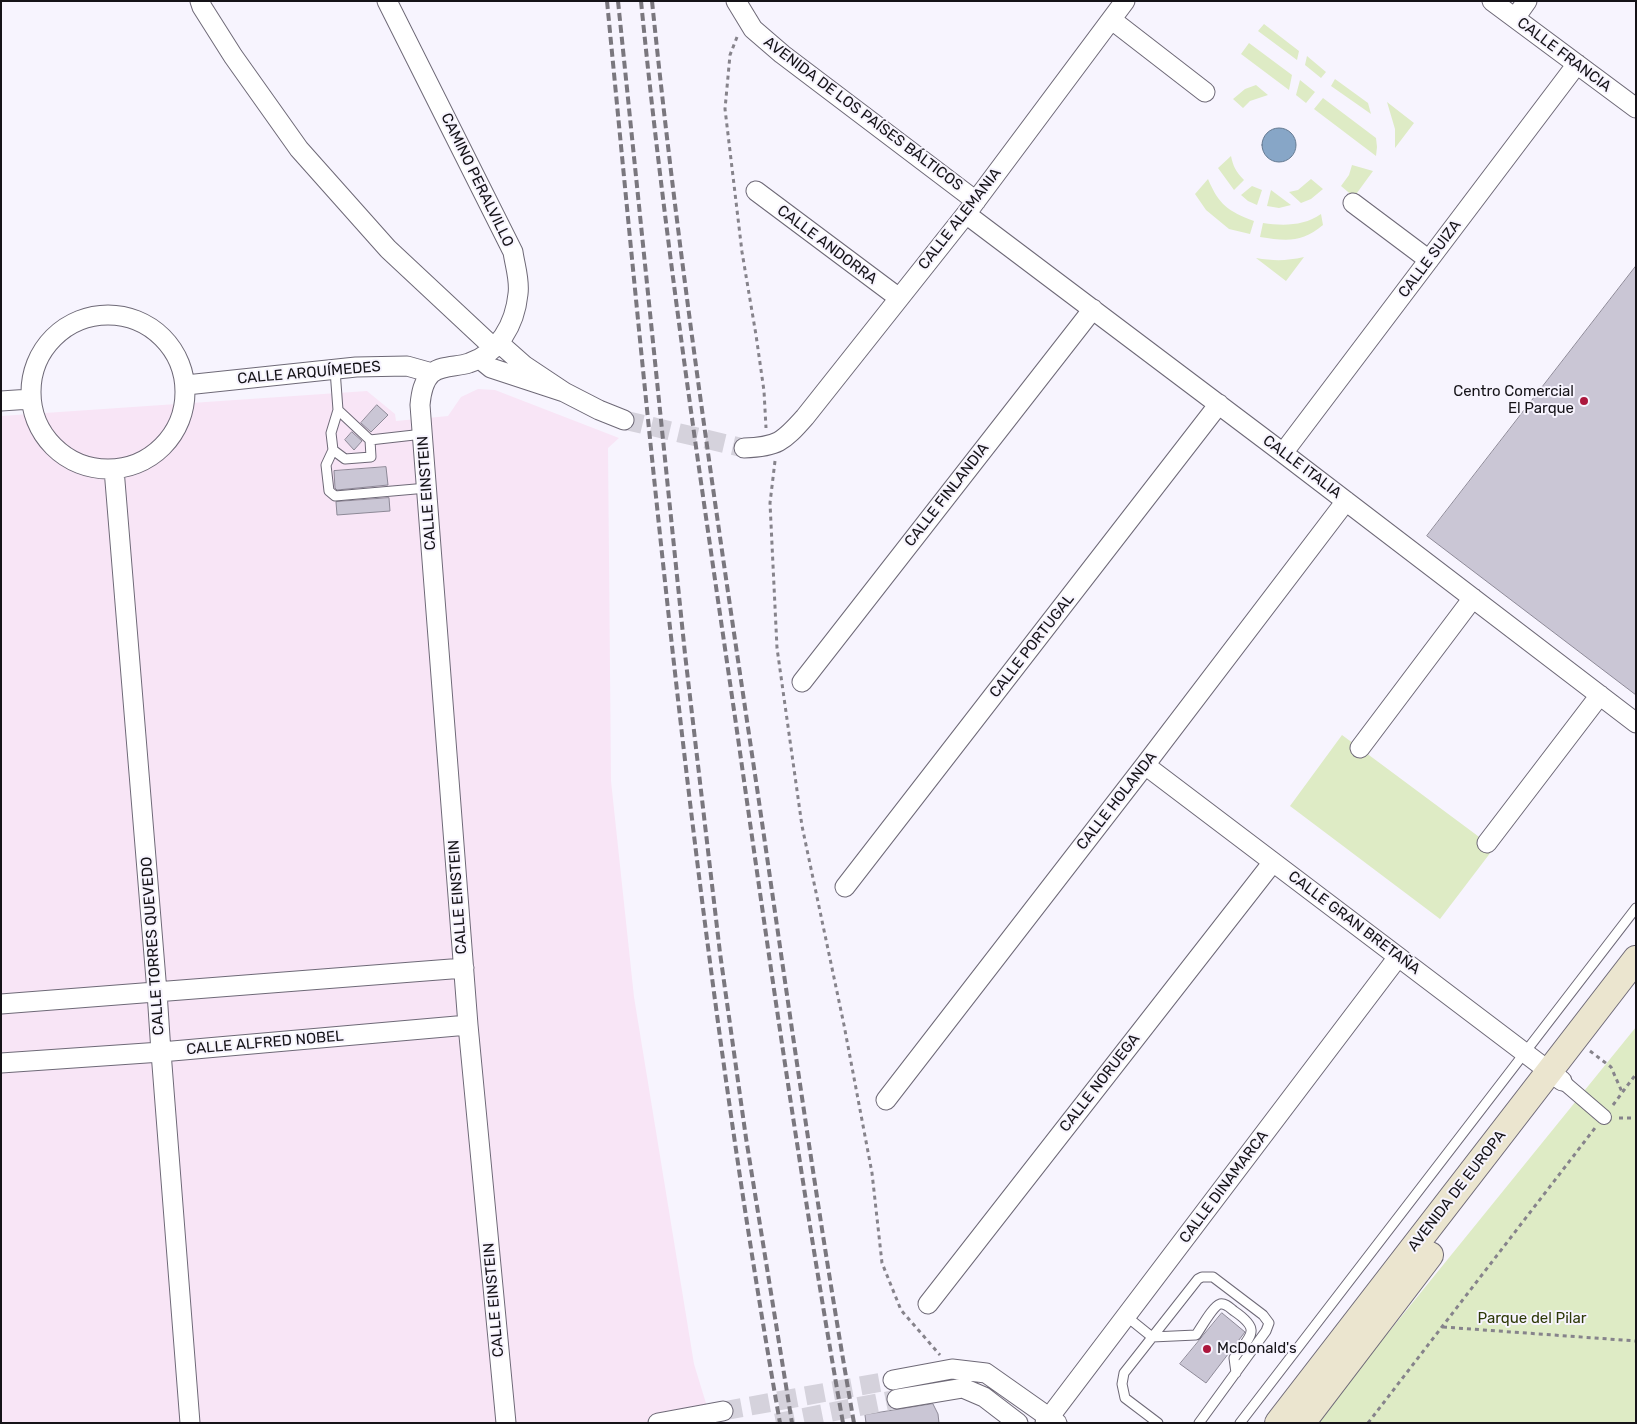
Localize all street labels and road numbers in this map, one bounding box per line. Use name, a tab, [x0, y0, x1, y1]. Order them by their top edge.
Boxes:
street label: CALLE FRANCIA	[1514, 14, 1614, 96]
street label: AVENIDA DE LOS PAÍSES BÁLTICOS	[760, 33, 966, 195]
street label: CAMINO PERALVILLO	[437, 110, 517, 250]
street label: CALLE ALEMANIA	[915, 165, 1005, 273]
street label: CALLE ANDORRA	[774, 202, 880, 288]
street label: CALLE SUIZA	[1395, 217, 1465, 301]
street label: CALLE ARQUÍMEDES	[237, 358, 381, 388]
street label: CALLE ITALIA	[1259, 432, 1345, 502]
street label: CALLE EINSTEIN	[414, 435, 440, 551]
street label: CALLE FINLANDIA	[901, 440, 993, 550]
street label: CALLE PORTUGAL	[986, 591, 1078, 701]
street label: CALLE HOLANDA	[1073, 748, 1161, 854]
street label: CALLE EINSTEIN	[445, 839, 471, 955]
street label: CALLE TORRES QUEVEDO	[138, 856, 168, 1036]
street label: CALLE GRAN BRETAÑA	[1284, 867, 1424, 979]
street label: CALLE ALFRED NOBEL	[186, 1027, 344, 1059]
street label: CALLE NORUEGA	[1056, 1030, 1144, 1136]
street label: CALLE DINAMARCA	[1176, 1127, 1272, 1247]
street label: AVENIDA DE EUROPA	[1404, 1127, 1510, 1255]
street label: CALLE EINSTEIN	[480, 1242, 508, 1358]

